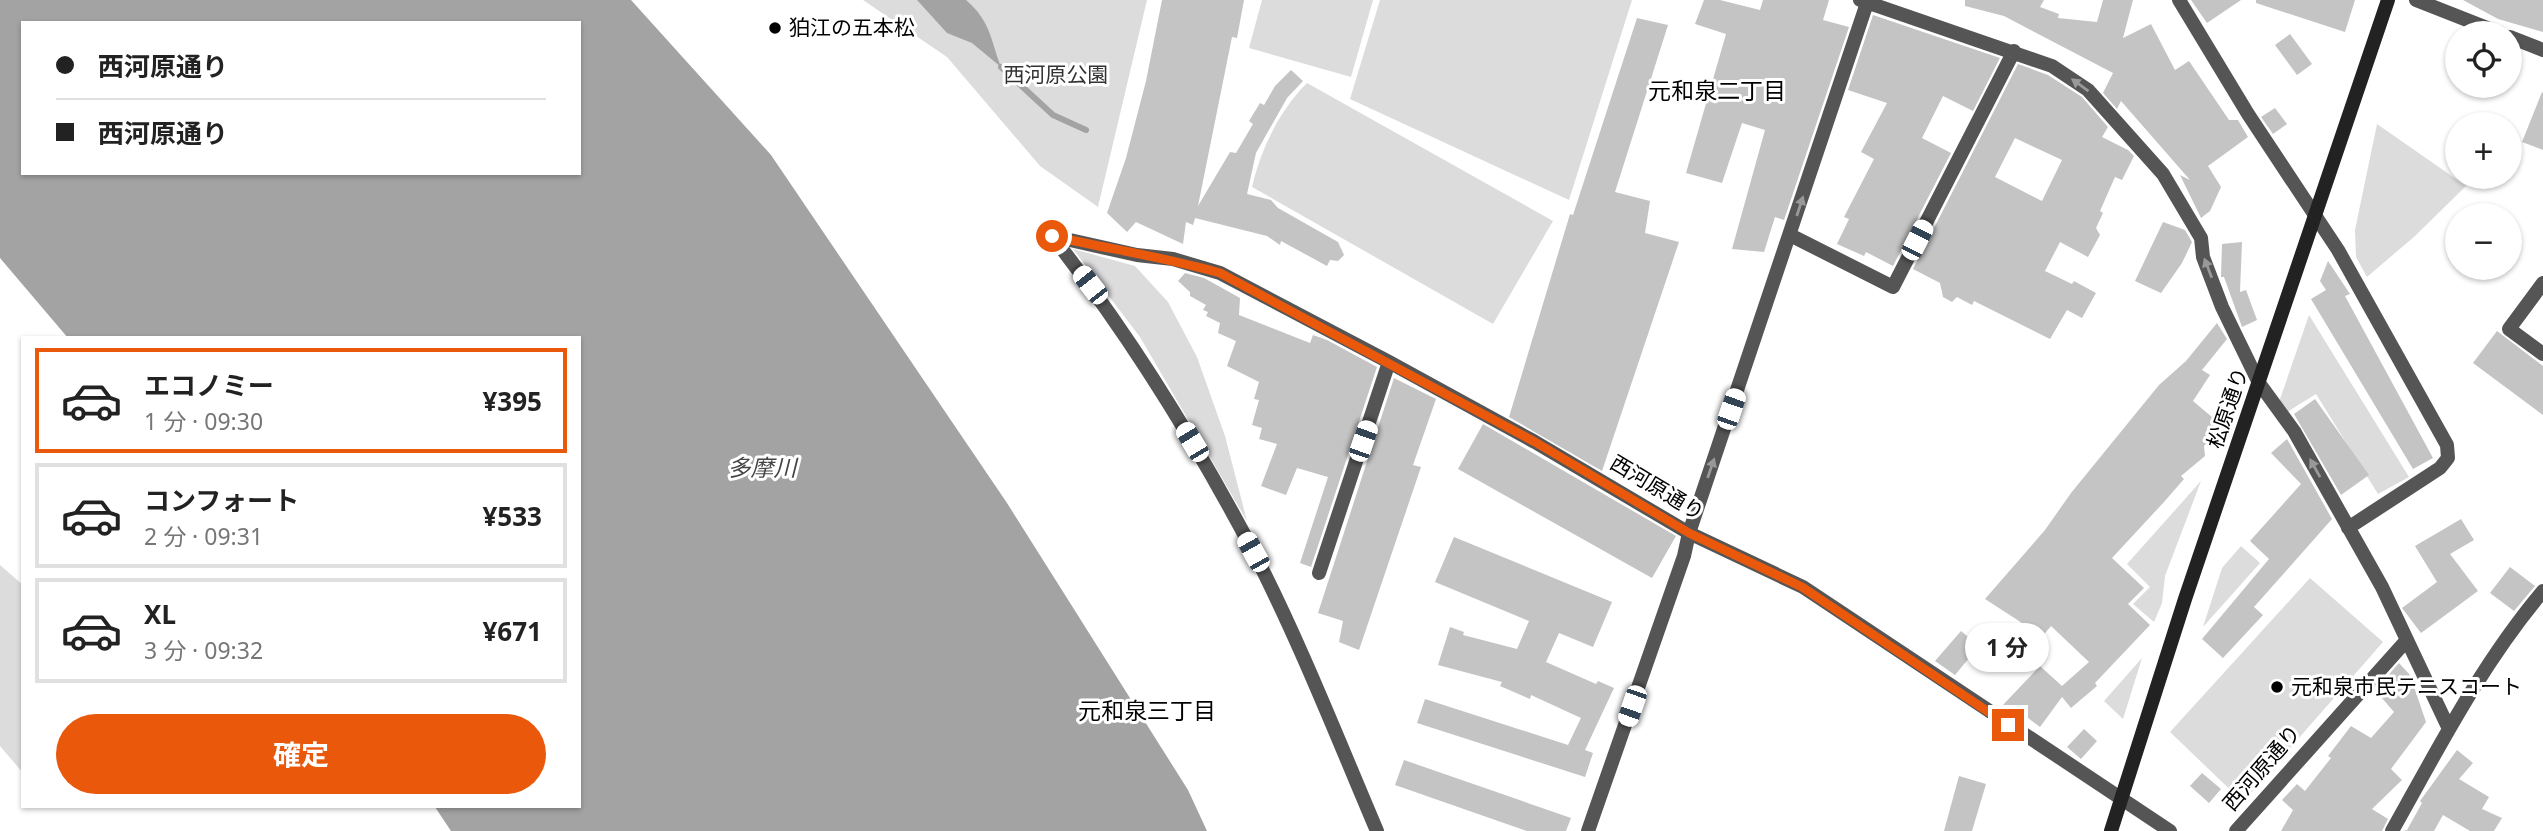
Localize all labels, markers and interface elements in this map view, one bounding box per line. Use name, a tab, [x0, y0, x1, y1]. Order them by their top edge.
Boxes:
place label: 狛江の五本松	[789, 13, 915, 41]
marker: 狛江の五本松	[767, 20, 783, 36]
map controls	[2445, 21, 2522, 280]
button: locate	[2445, 21, 2522, 98]
text: 西河原通り	[98, 48, 228, 84]
park label: 西河原公園	[1004, 60, 1109, 88]
district label: 元和泉二丁目	[1648, 74, 1786, 106]
one-way arrow	[2071, 79, 2089, 93]
button: +	[2445, 112, 2522, 189]
text: 西河原通り	[98, 115, 228, 151]
one-way arrow	[1795, 196, 1805, 217]
button: −	[2445, 203, 2522, 280]
car	[1899, 217, 1936, 263]
route start	[1036, 220, 1068, 252]
one-way arrow	[2202, 258, 2213, 279]
car	[1069, 262, 1112, 308]
street label: 松原通り	[2200, 363, 2254, 452]
text: エコノミー	[144, 367, 274, 403]
icon: car	[60, 369, 123, 432]
text: ¥395	[483, 383, 542, 419]
car	[1715, 386, 1748, 432]
text: 1 分 · 09:30	[144, 405, 263, 437]
car	[1347, 418, 1380, 464]
car	[1173, 419, 1212, 465]
street label: 西河原通り	[1605, 448, 1710, 526]
water label: 多摩川	[728, 451, 800, 483]
one-way arrow	[1706, 458, 1717, 479]
one-way arrow	[2309, 458, 2321, 478]
text: コンフォート	[144, 482, 299, 518]
icon: car	[60, 484, 123, 547]
text: ¥533	[483, 498, 542, 534]
text: 2 分 · 09:31	[144, 520, 263, 552]
car	[1234, 529, 1273, 575]
text: XL	[144, 596, 176, 632]
icon: car	[60, 599, 123, 662]
text: ¥671	[483, 613, 542, 649]
callout: 1 分	[1966, 624, 2050, 672]
text: 1 分	[1986, 631, 2028, 663]
text: 3 分 · 09:32	[144, 634, 263, 666]
place label: 元和泉市民テニスコート	[2291, 672, 2522, 700]
marker: 元和泉市民テニスコート	[2269, 679, 2285, 695]
car	[1616, 683, 1649, 729]
district label: 元和泉三丁目	[1078, 694, 1216, 726]
route end	[1992, 709, 2024, 741]
button: 確定	[56, 714, 546, 794]
street label: 西河原通り	[2216, 719, 2306, 816]

